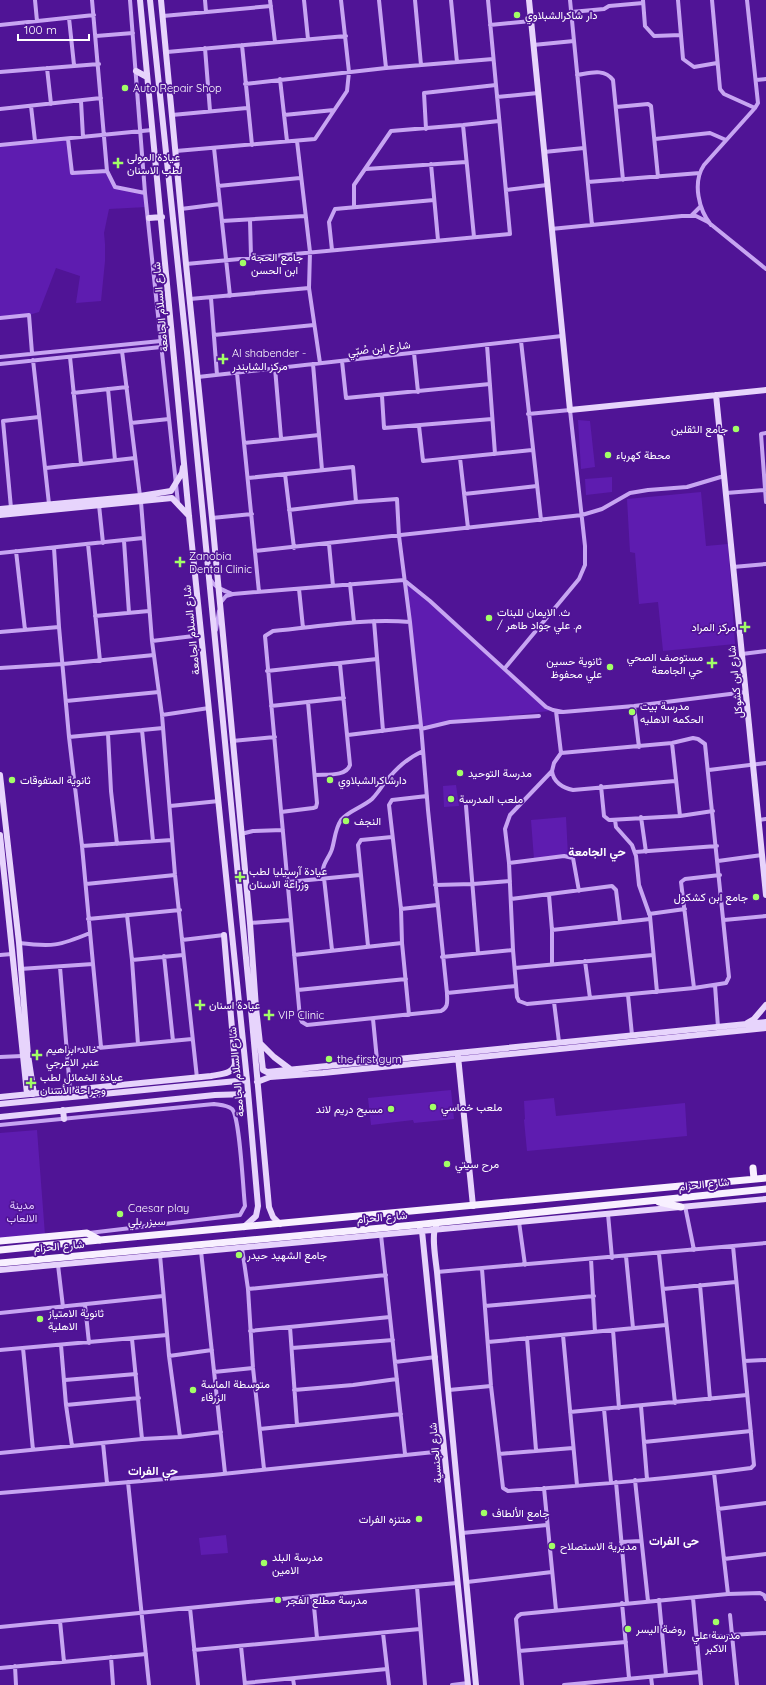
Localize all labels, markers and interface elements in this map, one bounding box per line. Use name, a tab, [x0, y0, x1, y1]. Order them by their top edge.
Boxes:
place label: دار شاكرالشبلاوي	[525, 8, 598, 25]
marker: دار شاكرالشبلاوي	[512, 10, 522, 20]
scale bar	[18, 16, 89, 42]
text: 100 m	[24, 22, 57, 37]
place label: Auto Repair Shop	[133, 81, 222, 95]
marker: Auto Repair Shop	[120, 83, 130, 93]
place label: عيادة المولى لطب الاسنان	[127, 150, 182, 177]
marker: عيادة المولى لطب الاسنان	[112, 157, 124, 169]
place label: جامع الحجة ابن الحسن	[251, 250, 303, 277]
marker: جامع الحجة ابن الحسن	[238, 258, 248, 268]
street label: شارع السلام الجامعة	[149, 261, 172, 353]
street label: شارع ابن صُبّي	[347, 337, 412, 362]
place label: Al shabender - مركز الشابندر	[231, 346, 306, 373]
marker: Al shabender - مركز الشابندر	[217, 353, 229, 365]
place label: جامع الثقلين	[671, 422, 728, 437]
marker: جامع الثقلين	[731, 424, 741, 434]
place label: محطة كهرباء	[616, 448, 671, 462]
marker: محطة كهرباء	[603, 450, 613, 460]
place label: Zanobia Dental Clinic	[189, 549, 252, 576]
marker: Zanobia Dental Clinic	[174, 556, 186, 568]
street label: شارع السلام الجامعة	[179, 584, 204, 676]
place label: ث. الايمان للبنات / م. علي جواد طاهر	[497, 605, 582, 635]
marker: ث. الايمان للبنات / م. علي جواد طاهر	[484, 613, 494, 623]
place label: مركز المراد	[691, 620, 736, 634]
marker: مركز المراد	[739, 621, 751, 633]
street label: شارع ابن كشوكل	[724, 644, 747, 719]
place label: مستوصف الصحي حي الجامعة	[627, 650, 703, 680]
place label: ثانوية حسين علي محفوظ	[546, 654, 602, 684]
marker: مستوصف الصحي حي الجامعة	[706, 657, 718, 669]
marker: ثانوية حسين علي محفوظ	[605, 662, 615, 672]
place label: مدرسة بيت الحكمه الاهليه	[640, 699, 704, 726]
marker: مدرسة بيت الحكمه الاهليه	[627, 707, 637, 717]
place label: مدرسة التوحيد	[468, 766, 532, 780]
marker: مدرسة التوحيد	[455, 768, 465, 778]
place label: ثانوية المتفوقات	[20, 773, 91, 787]
place label: دارشاكرالشبلاوي	[338, 773, 407, 790]
marker: ثانوية المتفوقات	[7, 775, 17, 785]
marker: دارشاكرالشبلاوي	[325, 775, 335, 785]
place label: ملعب المدرسة	[459, 792, 523, 806]
marker: ملعب المدرسة	[446, 794, 456, 804]
place label: النجف	[354, 814, 381, 828]
marker: النجف	[341, 816, 351, 826]
district label: حي الجامعة	[568, 844, 626, 862]
place label: عيادة آرسيليا لطب وزراعة الاسنان	[249, 864, 328, 891]
marker: عيادة آرسيليا لطب وزراعة الاسنان	[234, 871, 246, 883]
place label: جامع ابن كشكول	[674, 890, 748, 905]
marker: جامع ابن كشكول	[751, 892, 761, 902]
place label: عيادة اسنان	[209, 998, 261, 1012]
marker: عيادة اسنان	[194, 999, 206, 1011]
place label: VIP Clinic	[278, 1008, 324, 1022]
marker: VIP Clinic	[263, 1009, 275, 1021]
street label: شارع السلام الجامعة	[225, 1026, 248, 1118]
place label: خالد ابراهيم عنبر الاعرجي	[46, 1042, 99, 1072]
marker: خالد ابراهيم عنبر الاعرجي	[31, 1049, 43, 1061]
place label: the first gym	[337, 1052, 402, 1066]
marker: the first gym	[324, 1054, 334, 1064]
place label: عيادة الخمائل لطب وجراحة الأسنان	[40, 1070, 123, 1097]
marker: عيادة الخمائل لطب وجراحة الأسنان	[25, 1077, 37, 1089]
place label: ملعب خماسي	[441, 1100, 502, 1117]
place label: مسبح دريم لاند	[316, 1102, 383, 1117]
marker: ملعب خماسي	[428, 1102, 438, 1112]
marker: مسبح دريم لاند	[386, 1104, 396, 1114]
place label: مرح سيتي	[455, 1157, 499, 1174]
marker: مرح سيتي	[442, 1159, 452, 1169]
street label: شارع الحزام	[678, 1174, 730, 1195]
park label: مدينة الالعاب	[7, 1198, 37, 1225]
place label: Caesar play سيزر بلي	[128, 1201, 189, 1231]
street label: شارع الحزام	[356, 1208, 408, 1227]
marker: Caesar play سيزر بلي	[115, 1209, 125, 1219]
street label: شارع الحزام	[33, 1237, 85, 1256]
place label: جامع الشهيد حيدر	[246, 1248, 327, 1263]
marker: جامع الشهيد حيدر	[234, 1250, 244, 1260]
place label: ثانوية الامتياز الاهلية	[47, 1306, 104, 1333]
marker: ثانوية الامتياز الاهلية	[35, 1314, 45, 1324]
place label: متوسطة الماسة الزرقاء	[201, 1377, 270, 1404]
marker: متوسطة الماسة الزرقاء	[188, 1385, 198, 1395]
street label: شارع الجنسية	[425, 1422, 446, 1484]
district label: حي الفرات	[128, 1463, 178, 1481]
place label: جامع الألطاف	[492, 1506, 550, 1521]
marker: جامع الألطاف	[479, 1508, 489, 1518]
place label: متنزه الفرات	[359, 1512, 411, 1526]
marker: متنزه الفرات	[414, 1514, 424, 1524]
district label: حی الفرات	[649, 1533, 699, 1549]
place label: مديرية الاستصلاح	[560, 1539, 637, 1554]
marker: مديرية الاستصلاح	[547, 1541, 557, 1551]
place label: مدرسة البلد الامين	[272, 1550, 323, 1577]
marker: مدرسة البلد الامين	[259, 1558, 269, 1568]
place label: مدرسة مطلع الفجر	[285, 1593, 367, 1608]
marker: مدرسة مطلع الفجر	[273, 1595, 283, 1605]
marker: مدرسة علي الاكبر	[711, 1617, 721, 1627]
place label: روضة اليسر	[635, 1622, 686, 1636]
marker: روضة اليسر	[623, 1624, 633, 1634]
place label: مدرسة علي الاكبر	[692, 1628, 740, 1655]

